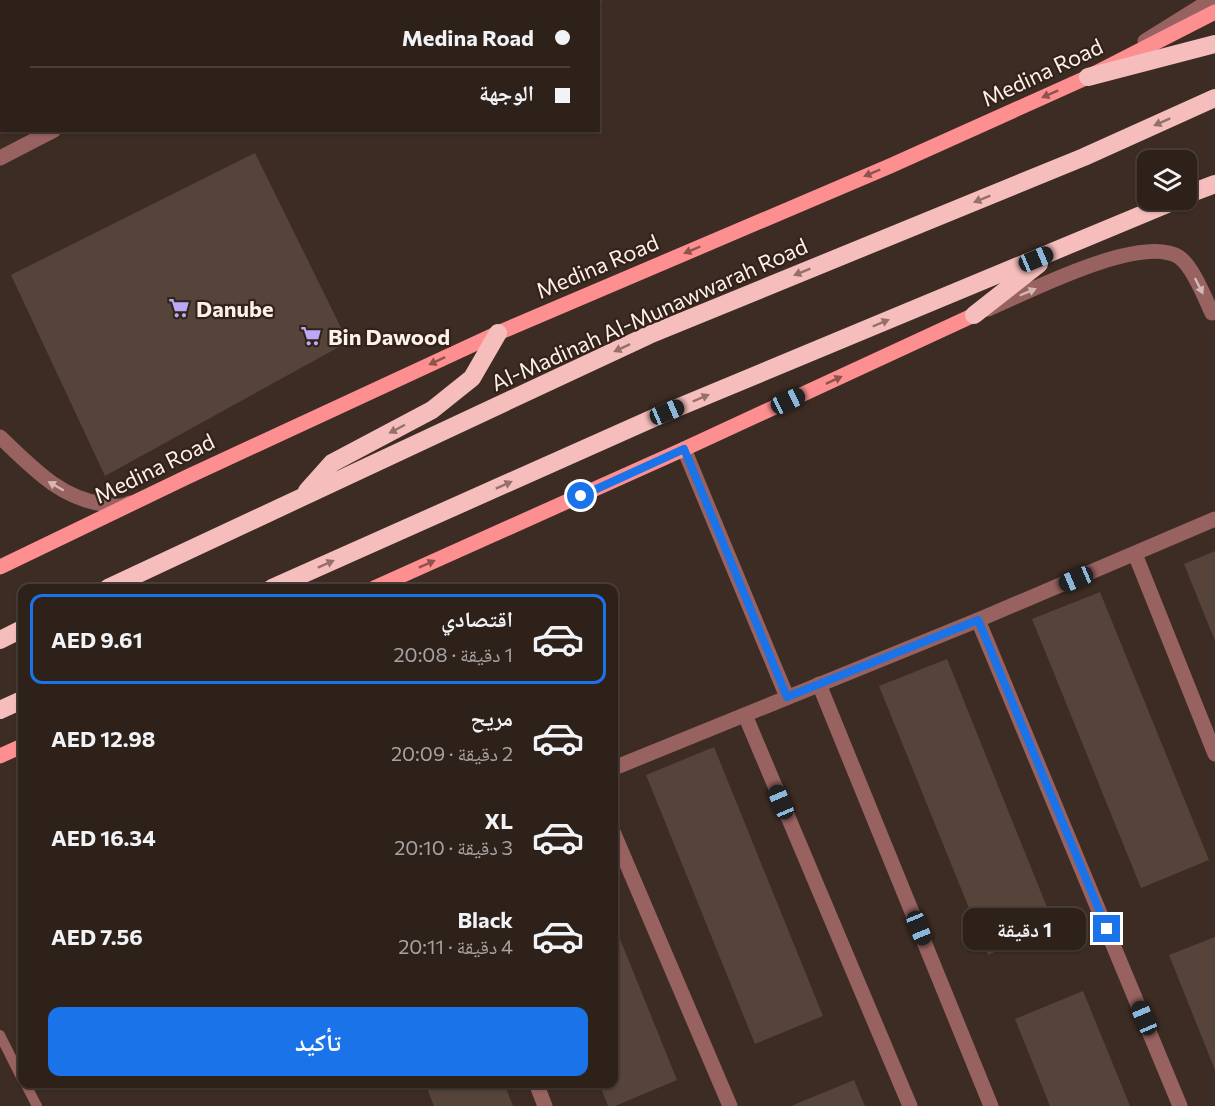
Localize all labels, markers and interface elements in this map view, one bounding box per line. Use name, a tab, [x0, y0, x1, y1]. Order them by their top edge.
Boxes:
text: Medina Road	[402, 24, 534, 51]
street label: Medina Road	[977, 32, 1107, 112]
text: الوجهة	[479, 79, 534, 106]
one-way arrow	[1040, 89, 1058, 99]
one-way arrow	[1152, 117, 1170, 127]
map controls	[1137, 150, 1197, 210]
button: layers	[1137, 150, 1197, 210]
one-way arrow	[862, 168, 880, 178]
one-way arrow	[973, 194, 991, 204]
street label: Medina Road	[532, 228, 662, 304]
street label: Al-Madinah Al-Munawwarah Road	[487, 232, 811, 396]
car	[1016, 244, 1056, 274]
one-way arrow	[683, 245, 701, 255]
one-way arrow	[793, 268, 811, 277]
one-way arrow	[1194, 278, 1204, 295]
one-way arrow	[1019, 287, 1037, 296]
place label: Danube	[196, 295, 274, 322]
supermarket icon: Danube	[167, 296, 191, 320]
one-way arrow	[873, 318, 891, 328]
place label: Bin Dawood	[328, 323, 450, 350]
supermarket icon: Bin Dawood	[299, 324, 323, 348]
one-way arrow	[613, 343, 630, 352]
one-way arrow	[428, 357, 445, 366]
one-way arrow	[826, 375, 843, 384]
car	[768, 385, 808, 417]
one-way arrow	[693, 393, 711, 403]
car	[647, 397, 687, 427]
one-way arrow	[388, 424, 405, 434]
street label: Medina Road	[89, 427, 219, 509]
one-way arrow	[495, 480, 513, 490]
one-way arrow	[47, 481, 64, 491]
route start	[567, 482, 594, 509]
one-way arrow	[317, 559, 335, 569]
one-way arrow	[419, 559, 437, 569]
car	[1056, 564, 1096, 594]
text: اقتصادي	[441, 605, 513, 632]
icon: car	[531, 612, 585, 666]
text: AED 9.61	[51, 626, 143, 653]
text: 1 دقيقة · 20:08	[394, 642, 513, 666]
text: مريح	[470, 704, 513, 731]
icon: car	[531, 711, 585, 765]
text: AED 12.98	[51, 725, 155, 752]
text: 2 دقيقة · 20:09	[391, 741, 513, 765]
car	[766, 782, 796, 822]
text: XL	[485, 807, 513, 834]
icon: car	[531, 810, 585, 864]
text: AED 16.34	[51, 824, 156, 851]
text: 3 دقيقة · 20:10	[394, 835, 513, 859]
text: Black	[458, 906, 513, 933]
car	[904, 908, 934, 948]
callout: 1 دقيقة	[963, 908, 1086, 950]
icon: car	[531, 909, 585, 963]
route end	[1093, 915, 1120, 942]
text: 1 دقيقة	[997, 917, 1052, 941]
text: AED 7.56	[51, 923, 143, 950]
text: 4 دقيقة · 20:11	[398, 934, 513, 958]
car	[1129, 998, 1159, 1038]
button: تأكيد	[48, 1007, 588, 1076]

